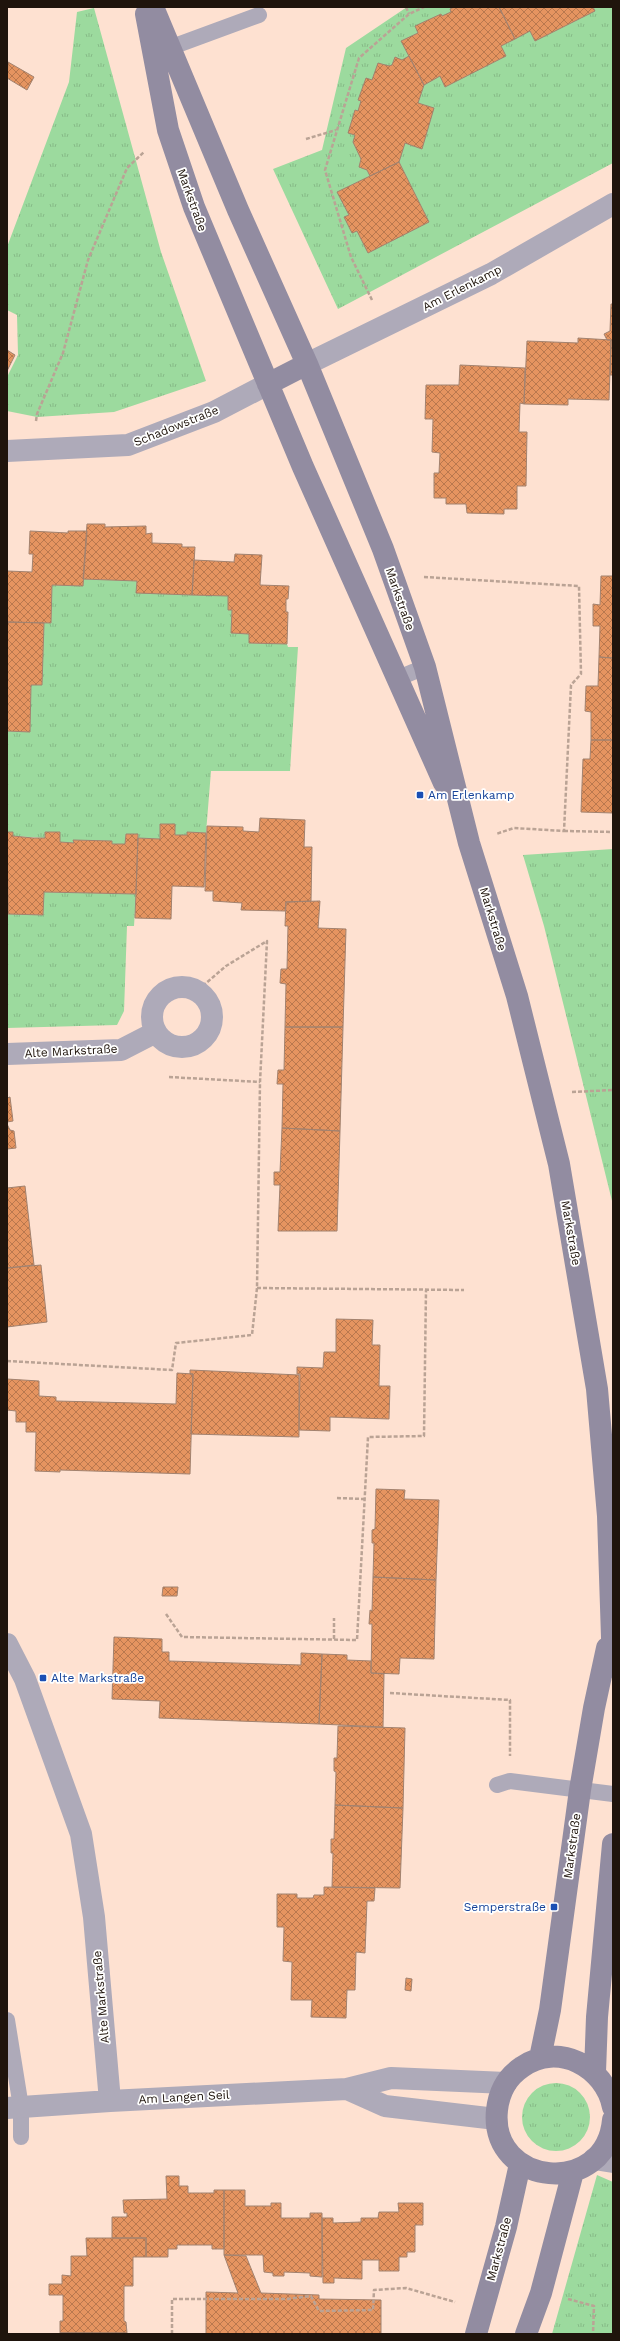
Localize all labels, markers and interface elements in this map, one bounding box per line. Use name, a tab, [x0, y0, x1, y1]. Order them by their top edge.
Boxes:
street label: Markstraße	[174, 167, 210, 233]
street label: Am Erlenkamp	[420, 262, 504, 314]
street label: Schadowstraße	[132, 403, 221, 449]
street label: Markstraße	[383, 566, 417, 632]
place label: Am Erlenkamp	[428, 788, 514, 802]
marker: Am Erlenkamp	[415, 790, 425, 800]
street label: Markstraße	[477, 886, 509, 953]
street label: Alte Markstraße	[24, 1042, 118, 1060]
street label: Markstraße	[558, 1199, 584, 1267]
place label: Alte Markstraße	[51, 1671, 144, 1685]
marker: Alte Markstraße	[38, 1673, 48, 1683]
street label: Markstraße	[560, 1812, 584, 1880]
place label: Semperstraße	[464, 1900, 546, 1914]
marker: Semperstraße	[549, 1902, 559, 1912]
street label: Alte Markstraße	[90, 1950, 112, 2044]
street label: Am Langen Seil	[138, 2088, 230, 2106]
street label: Markstraße	[484, 2215, 514, 2283]

